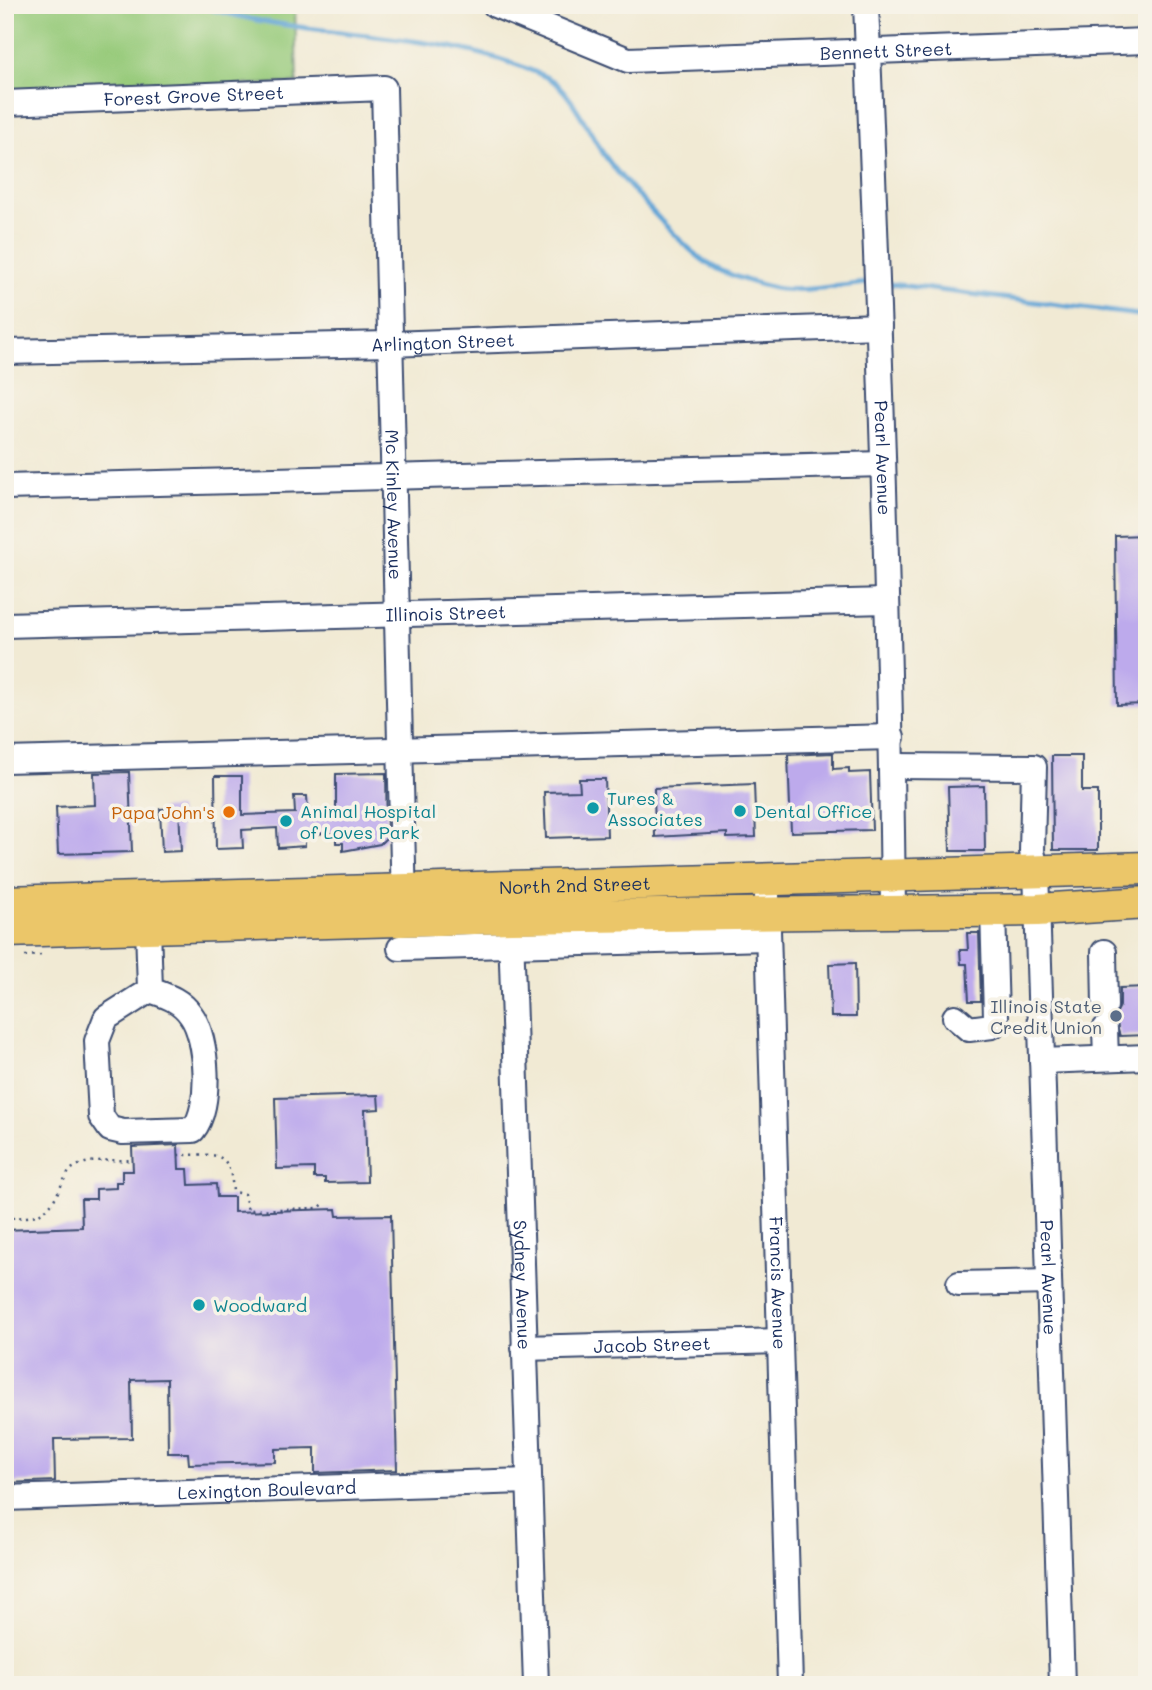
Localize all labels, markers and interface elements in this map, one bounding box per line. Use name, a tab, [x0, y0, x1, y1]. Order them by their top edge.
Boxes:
street label: Bennett Street	[819, 36, 953, 65]
street label: Forest Grove Street	[103, 80, 284, 111]
street label: Arlington Street	[371, 327, 515, 356]
street label: Pearl Avenue	[869, 400, 897, 516]
street label: Mc Kinley Avenue	[380, 429, 408, 580]
street label: Illinois Street	[385, 599, 506, 627]
place label: Tures & Associates	[607, 786, 703, 831]
place label: Animal Hospital of Loves Park	[300, 799, 436, 844]
place label: Dental Office	[754, 799, 872, 823]
place label: Papa John's	[111, 800, 215, 824]
marker: Tures & Associates	[585, 800, 601, 816]
marker: Dental Office	[732, 803, 748, 819]
marker: Papa John's	[221, 804, 237, 820]
marker: Animal Hospital of Loves Park	[278, 813, 294, 829]
street label: North 2nd Street	[499, 871, 651, 899]
place label: Illinois State Credit Union	[990, 994, 1102, 1039]
marker: Illinois State Credit Union	[1108, 1008, 1124, 1024]
street label: Francis Avenue	[764, 1216, 792, 1350]
street label: Pearl Avenue	[1035, 1219, 1063, 1335]
street label: Sydney Avenue	[509, 1220, 537, 1350]
place label: Woodward	[213, 1293, 307, 1317]
marker: Woodward	[191, 1297, 207, 1313]
street label: Jacob Street	[593, 1331, 711, 1358]
street label: Lexington Boulevard	[177, 1475, 357, 1504]

